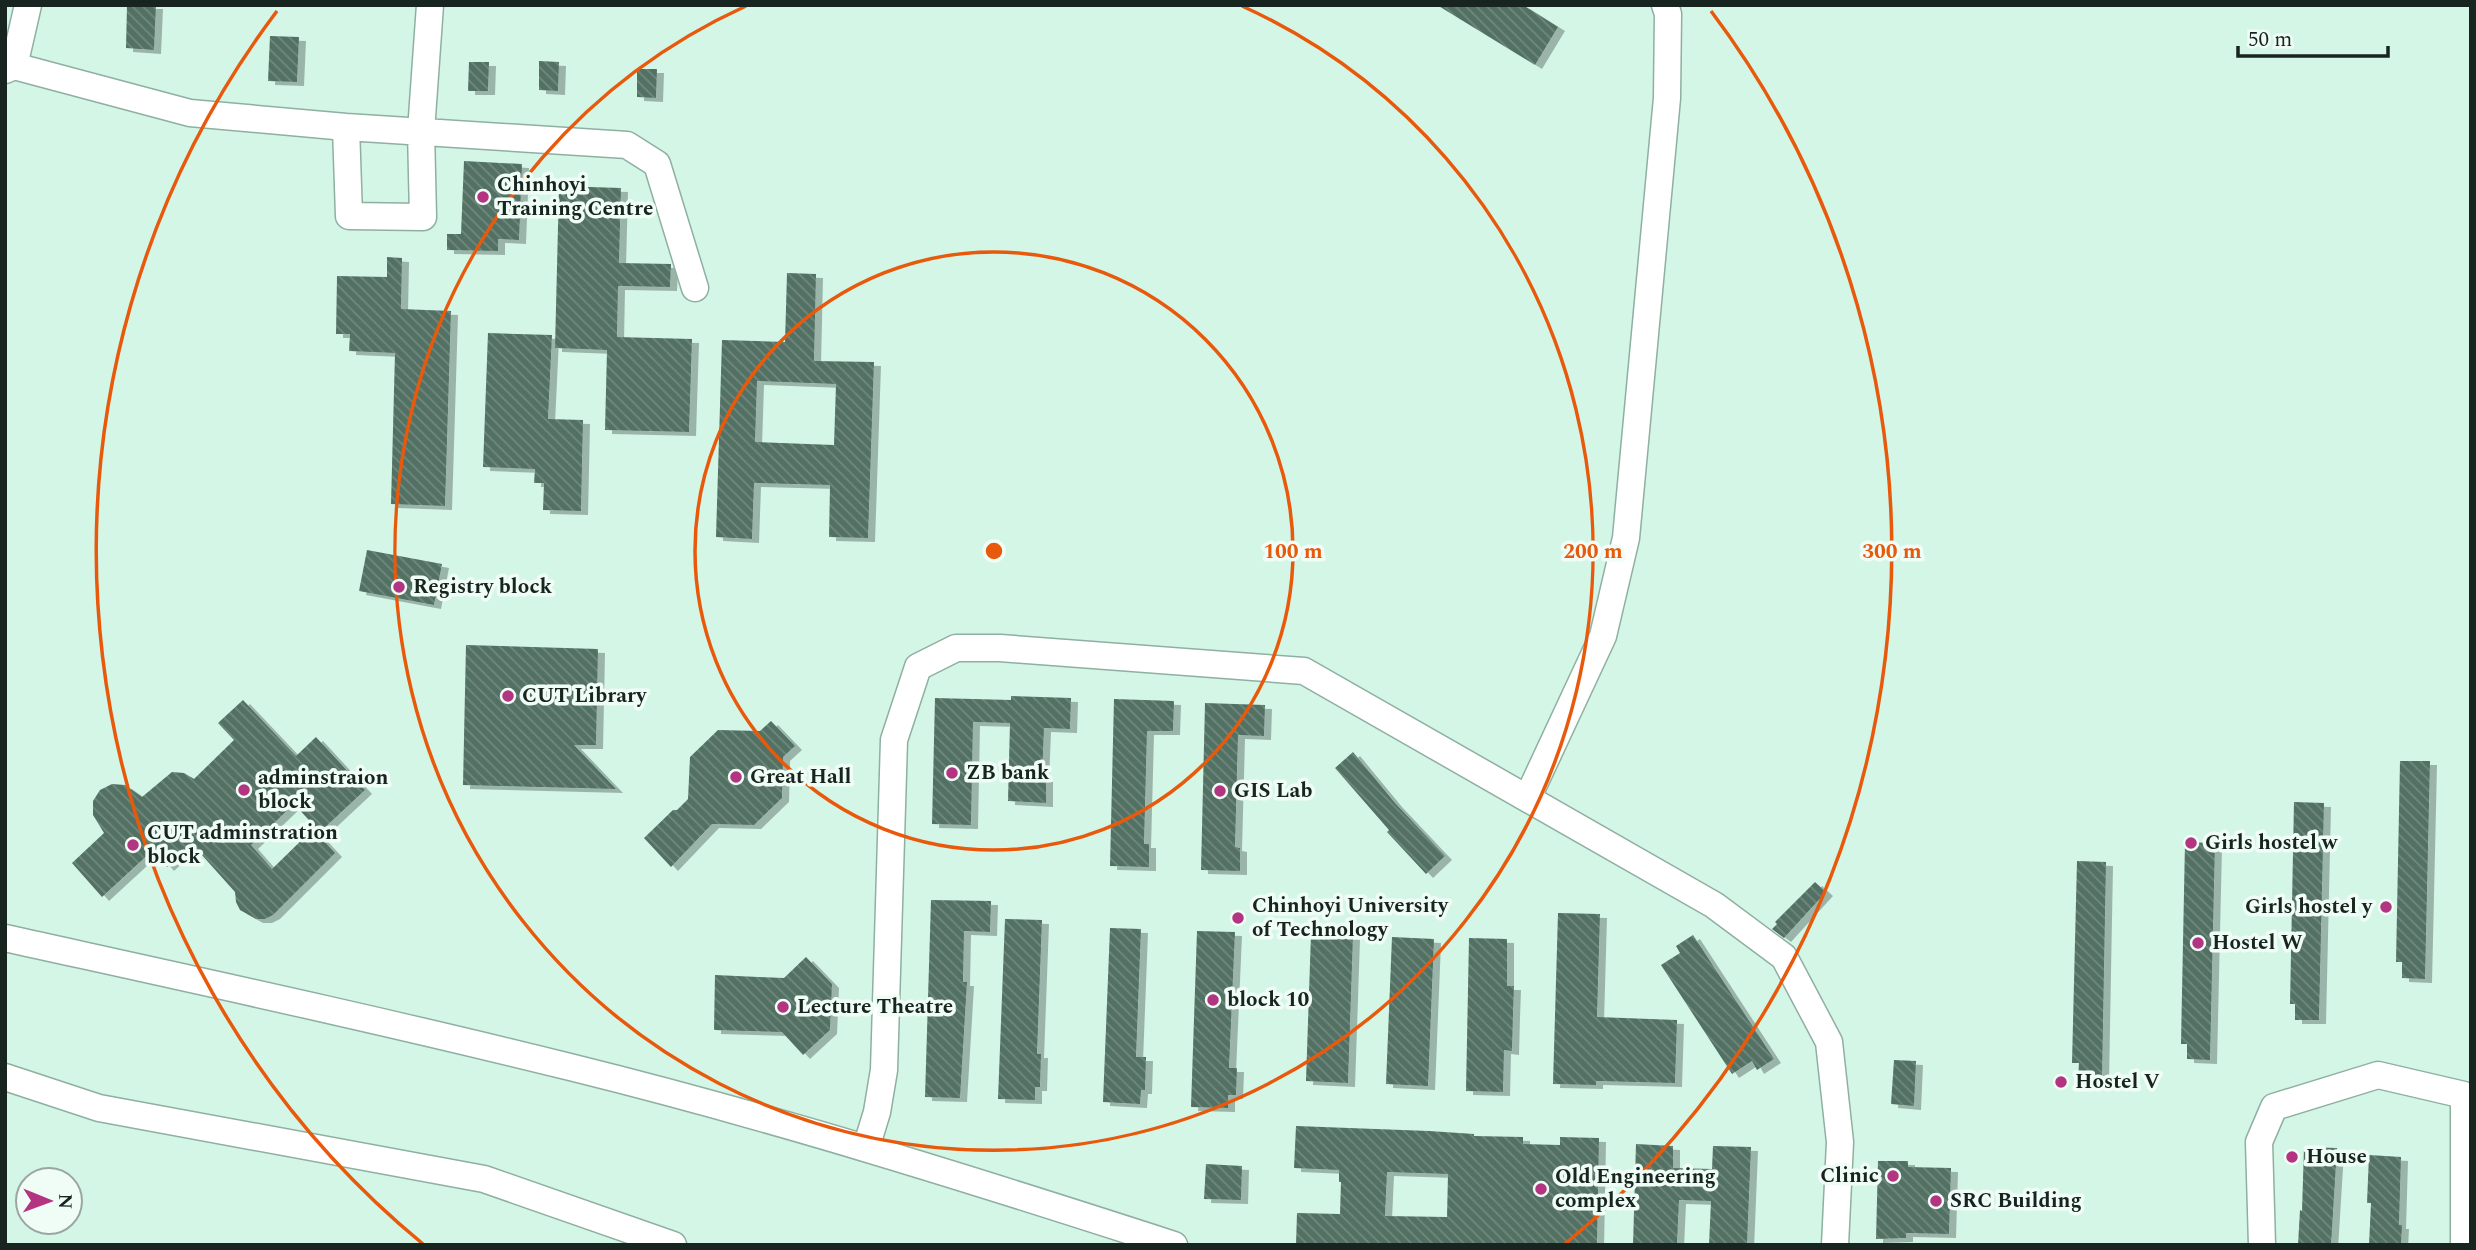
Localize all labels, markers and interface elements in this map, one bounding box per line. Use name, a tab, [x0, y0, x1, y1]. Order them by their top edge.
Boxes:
scale bar	[2238, 14, 2388, 58]
text: 50 m	[2248, 24, 2292, 56]
place label: Chinhoyi Training Centre	[497, 169, 653, 225]
marker: Chinhoyi Training Centre	[475, 189, 491, 205]
text: 100 m	[1263, 536, 1323, 568]
text: 200 m	[1563, 536, 1623, 568]
text: 300 m	[1862, 536, 1922, 568]
centre of rings	[982, 539, 1006, 563]
place label: Registry block	[413, 571, 553, 603]
marker: Registry block	[391, 579, 407, 595]
place label: CUT Library	[522, 680, 647, 712]
marker: CUT Library	[500, 688, 516, 704]
place label: ZB bank	[966, 757, 1050, 789]
place label: Great Hall	[750, 761, 852, 793]
place label: adminstraion block	[258, 762, 388, 818]
marker: ZB bank	[944, 765, 960, 781]
marker: Great Hall	[728, 769, 744, 785]
place label: GIS Lab	[1234, 775, 1312, 807]
marker: adminstraion block	[236, 782, 252, 798]
marker: GIS Lab	[1212, 783, 1228, 799]
place label: CUT adminstration block	[147, 817, 338, 873]
place label: Girls hostel w	[2205, 827, 2339, 859]
marker: Girls hostel w	[2183, 835, 2199, 851]
marker: CUT adminstration block	[125, 837, 141, 853]
place label: Chinhoyi University of Technology	[1252, 890, 1449, 946]
place label: Girls hostel y	[2245, 891, 2373, 923]
marker: Girls hostel y	[2378, 899, 2394, 915]
marker: Chinhoyi University of Technology	[1230, 910, 1246, 926]
place label: Hostel W	[2212, 927, 2303, 959]
marker: Hostel W	[2190, 935, 2206, 951]
place label: block 10	[1227, 984, 1310, 1016]
place label: Lecture Theatre	[797, 991, 953, 1023]
marker: block 10	[1205, 992, 1221, 1008]
marker: Lecture Theatre	[775, 999, 791, 1015]
place label: Hostel V	[2075, 1066, 2160, 1098]
marker: Hostel V	[2053, 1074, 2069, 1090]
place label: House	[2306, 1141, 2367, 1173]
marker: House	[2284, 1149, 2300, 1165]
place label: Clinic	[1820, 1160, 1879, 1192]
place label: Old Engineering complex	[1555, 1161, 1716, 1217]
north arrow	[14, 1166, 84, 1236]
marker: Clinic	[1885, 1168, 1901, 1184]
marker: Old Engineering complex	[1533, 1181, 1549, 1197]
place label: SRC Building	[1950, 1185, 2082, 1217]
text: N	[50, 1193, 79, 1209]
marker: SRC Building	[1928, 1193, 1944, 1209]

